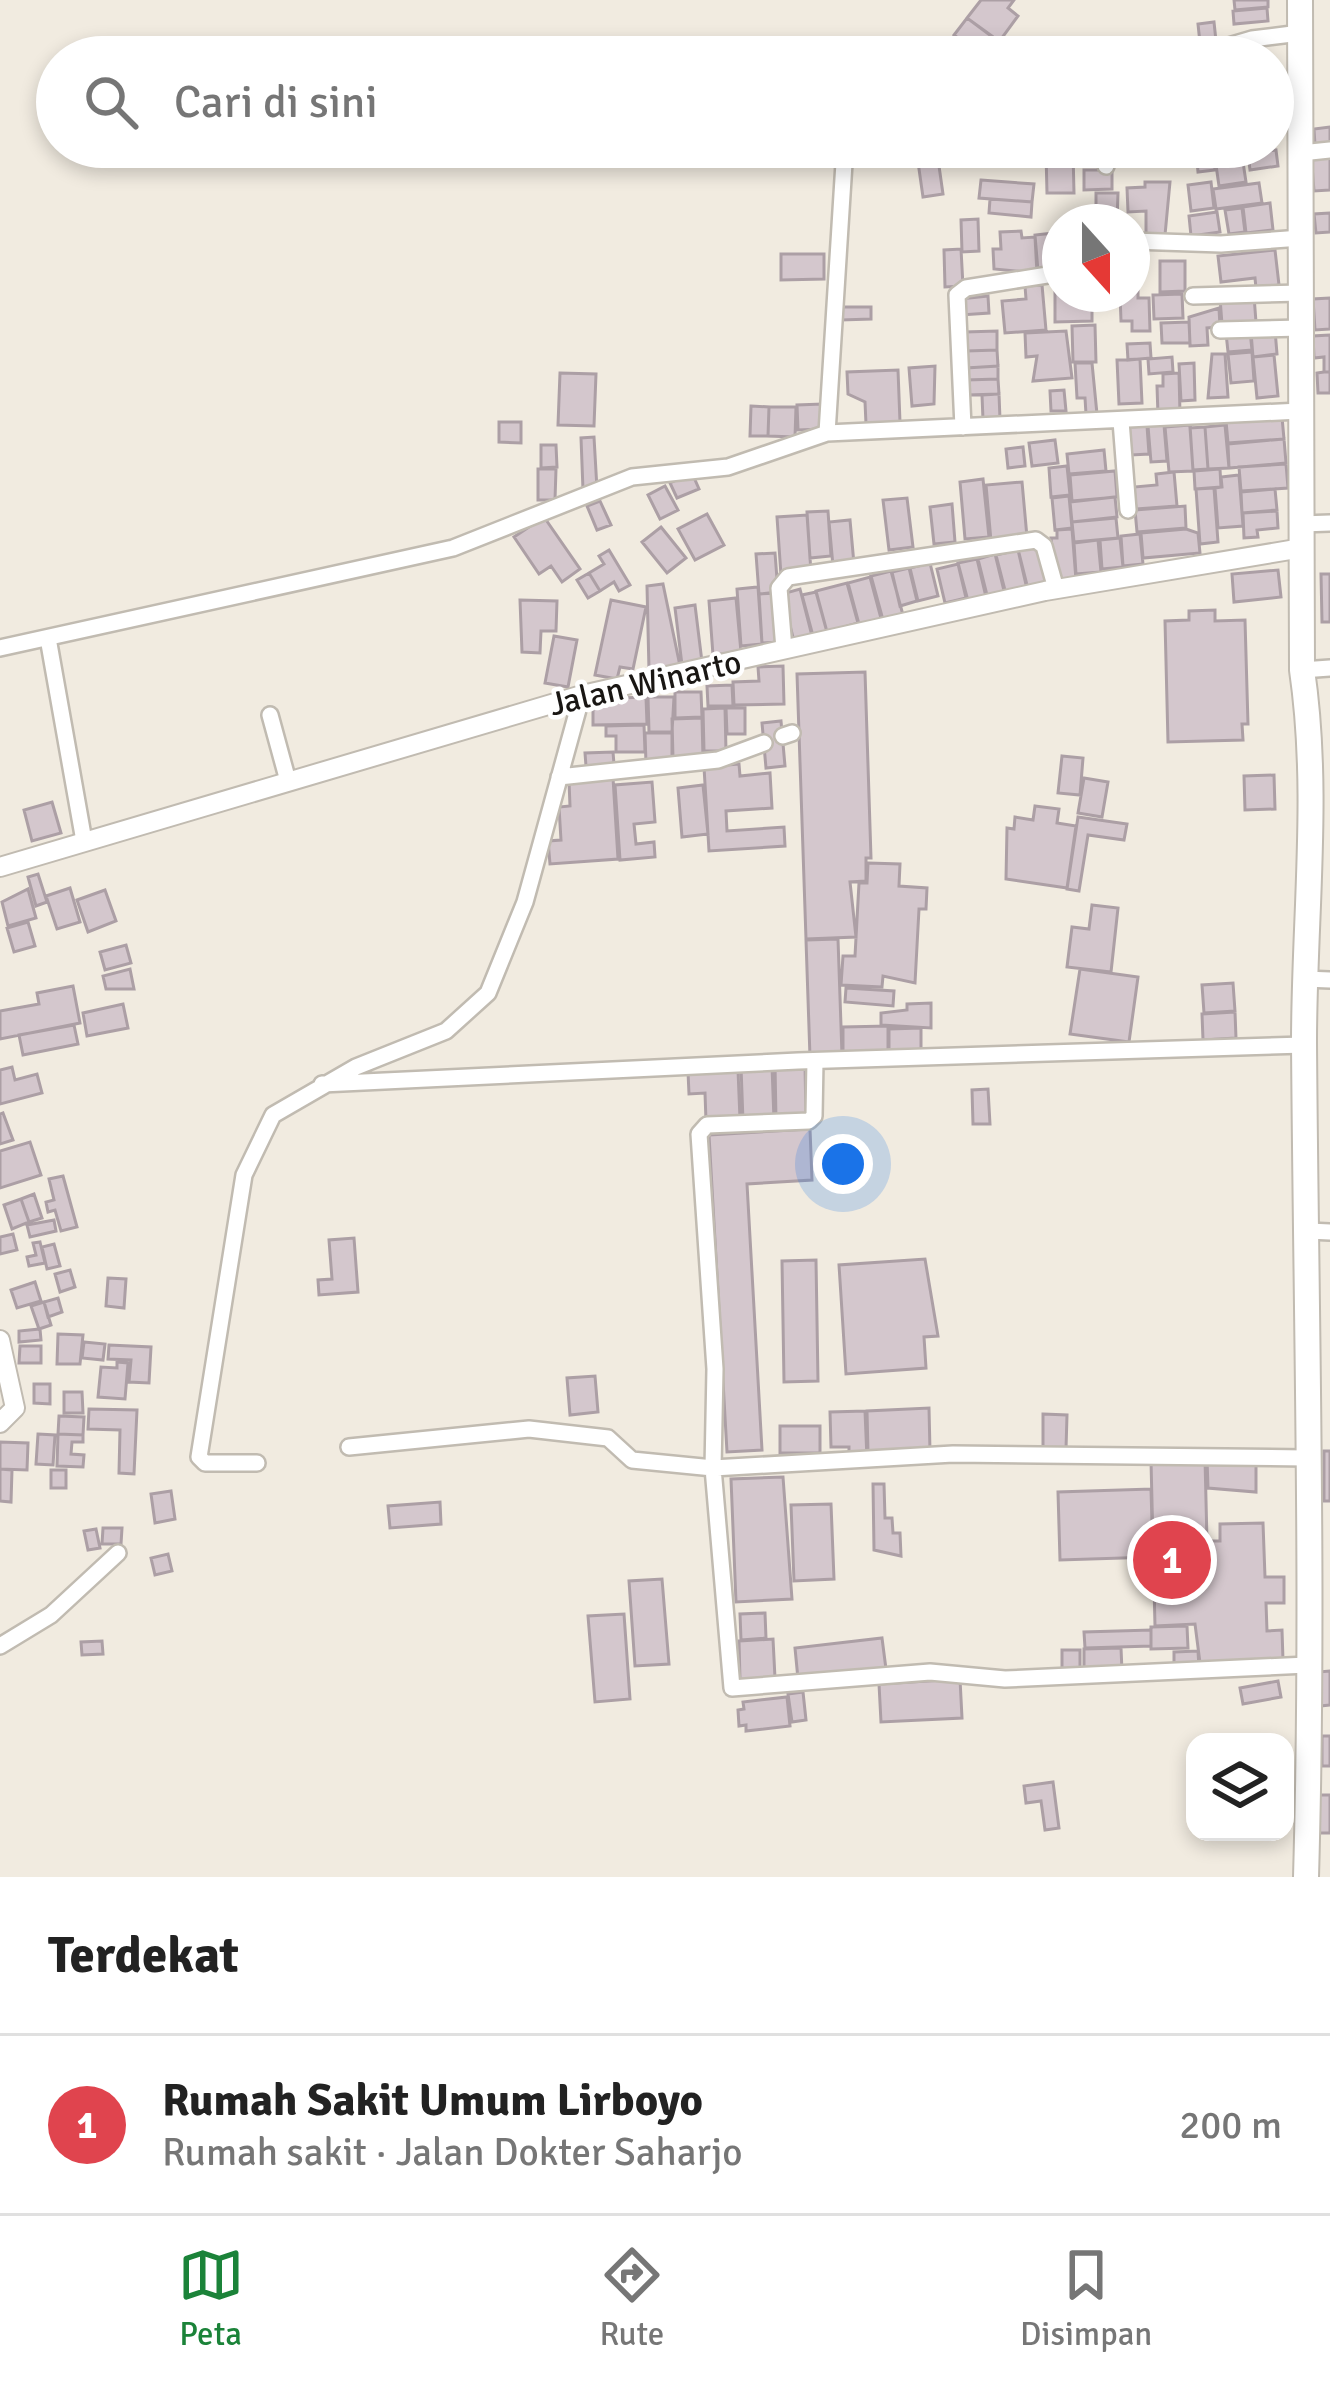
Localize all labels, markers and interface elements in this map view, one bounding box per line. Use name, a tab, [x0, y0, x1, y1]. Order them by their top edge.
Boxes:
search box	[36, 36, 1294, 168]
icon: search	[78, 69, 144, 135]
text: Cari di sini	[174, 75, 378, 130]
north arrow	[1042, 204, 1150, 312]
street label: Jalan Winarto	[546, 642, 745, 725]
your location	[813, 1134, 873, 1194]
pin: 1	[1133, 1515, 1211, 1605]
map controls	[1186, 1733, 1294, 1841]
button: layers	[1186, 1733, 1294, 1841]
text: Terdekat	[48, 1924, 239, 1987]
text: Rumah Sakit Umum Lirboyo	[162, 2073, 703, 2128]
text: 1	[76, 2101, 98, 2149]
text: 200 m	[1179, 2101, 1282, 2149]
text: Rumah sakit · Jalan Dokter Saharjo	[162, 2128, 743, 2176]
tab: Peta	[178, 2242, 244, 2355]
tab: Rute	[599, 2242, 665, 2355]
tab: Disimpan	[1020, 2242, 1152, 2355]

